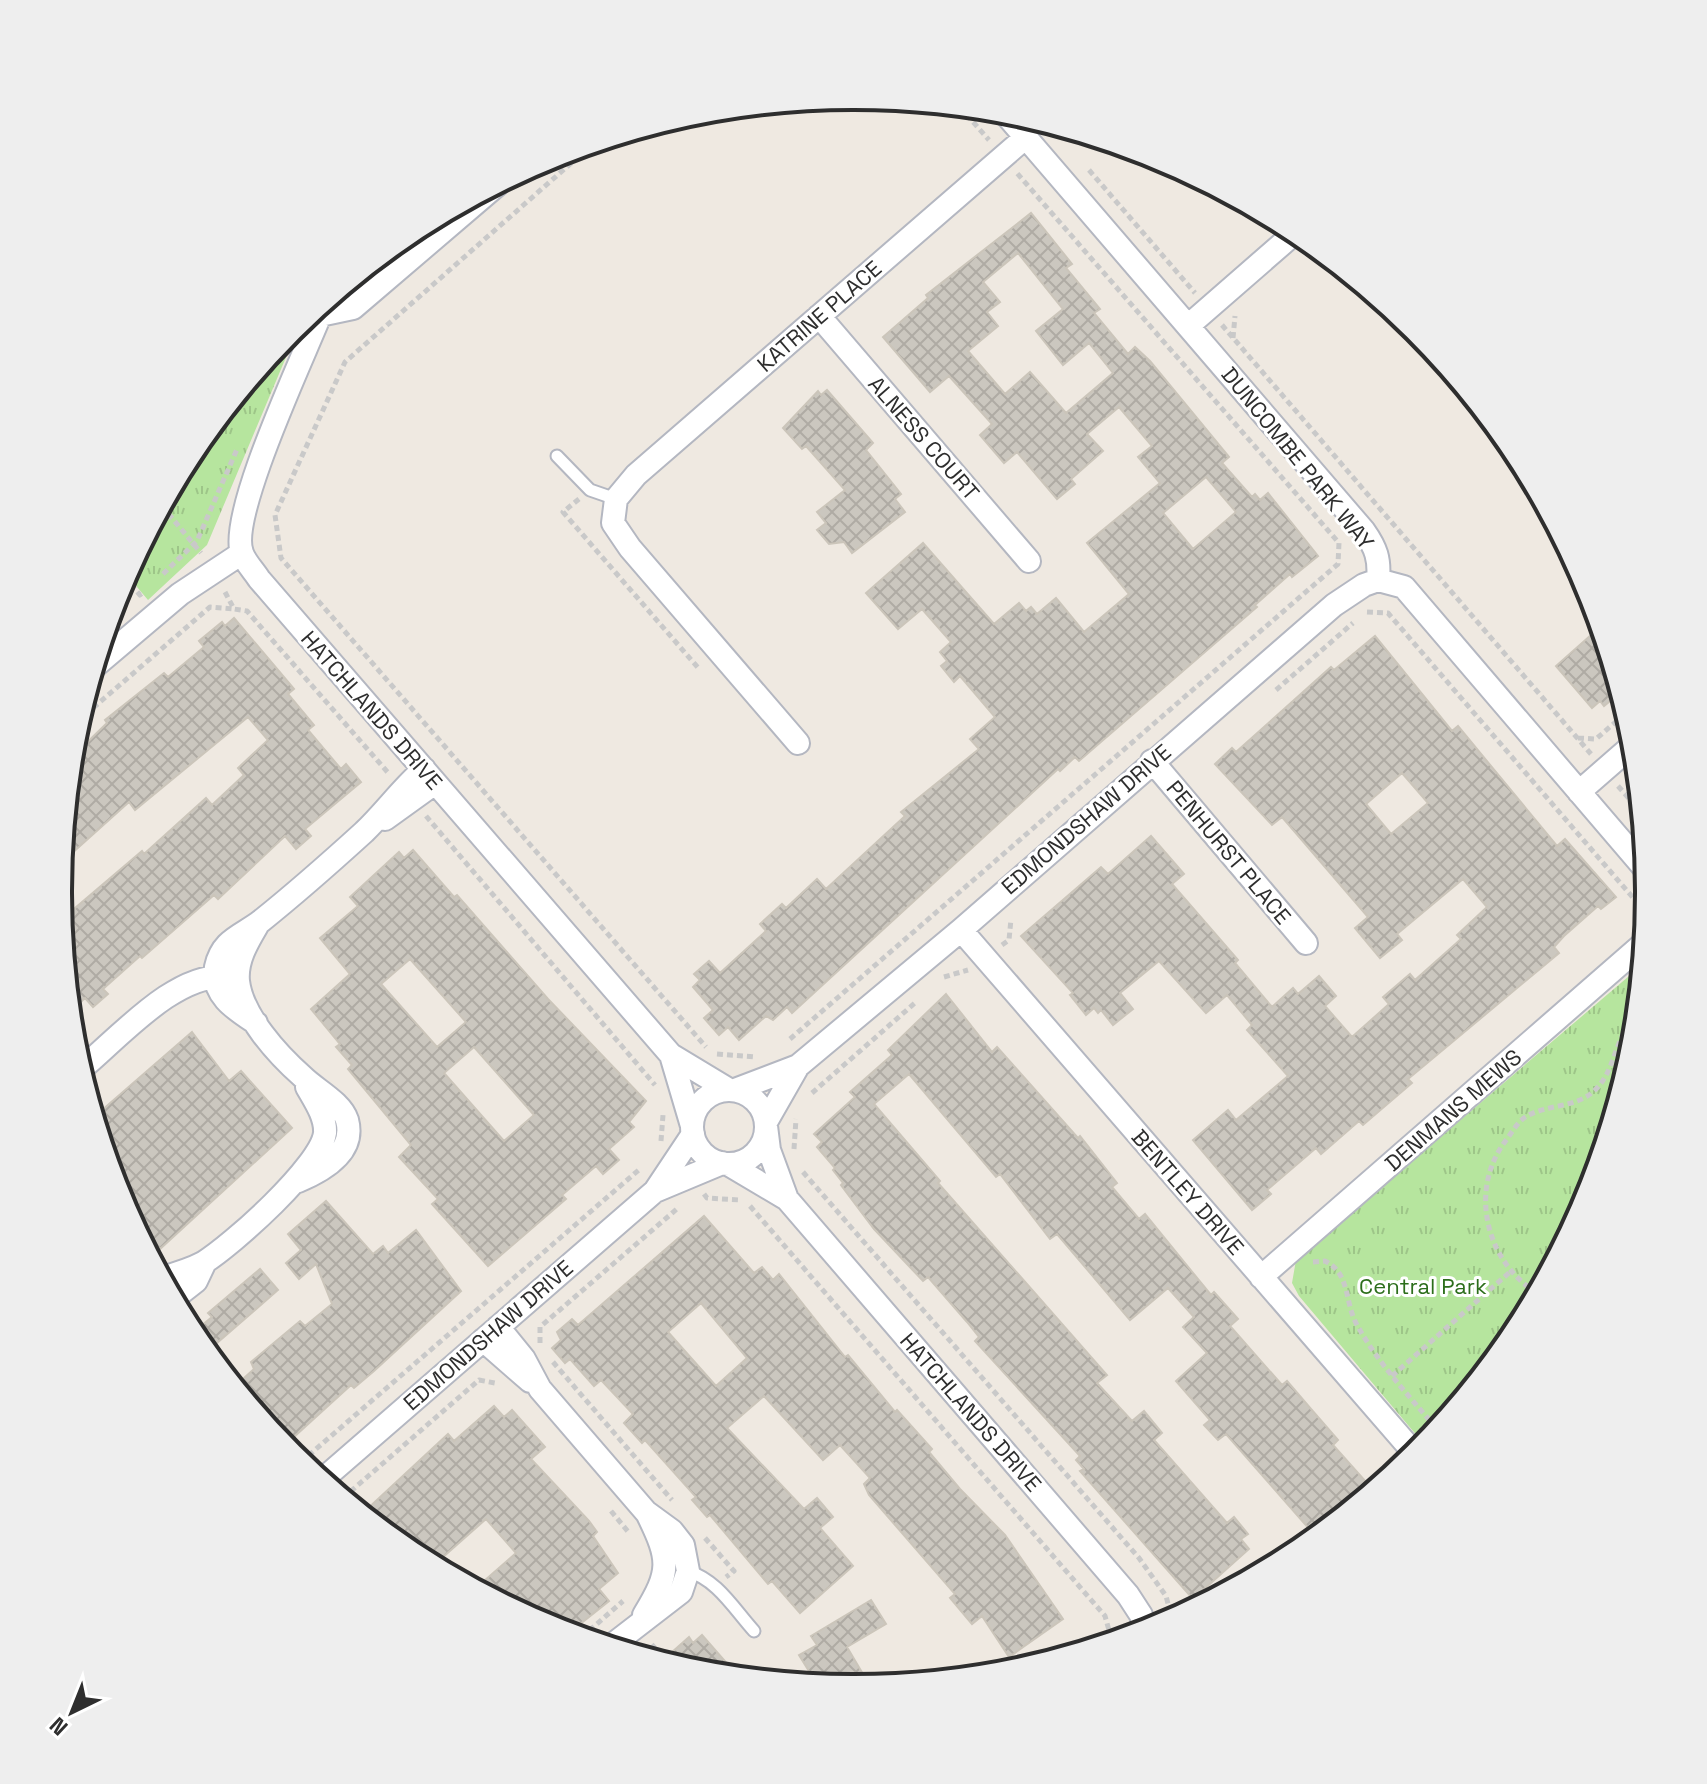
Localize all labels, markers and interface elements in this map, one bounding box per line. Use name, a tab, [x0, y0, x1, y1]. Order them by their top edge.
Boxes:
street label: KATRINE PLACE	[751, 254, 887, 378]
street label: DUNCOMBE PARK WAY	[1216, 361, 1381, 556]
street label: ALNESS COURT	[862, 370, 986, 506]
street label: HATCHLANDS DRIVE	[295, 625, 449, 795]
street label: EDMONDSHAW DRIVE	[995, 738, 1177, 900]
street label: PENHURST PLACE	[1161, 774, 1297, 930]
street label: DENMANS MEWS	[1379, 1043, 1527, 1177]
street label: BENTLEY DRIVE	[1126, 1123, 1250, 1261]
street label: EDMONDSHAW DRIVE	[397, 1254, 579, 1416]
park label: Central Park	[1359, 1272, 1487, 1300]
street label: HATCHLANDS DRIVE	[894, 1327, 1048, 1497]
north arrow	[32, 1672, 112, 1752]
text: N	[43, 1711, 73, 1742]

